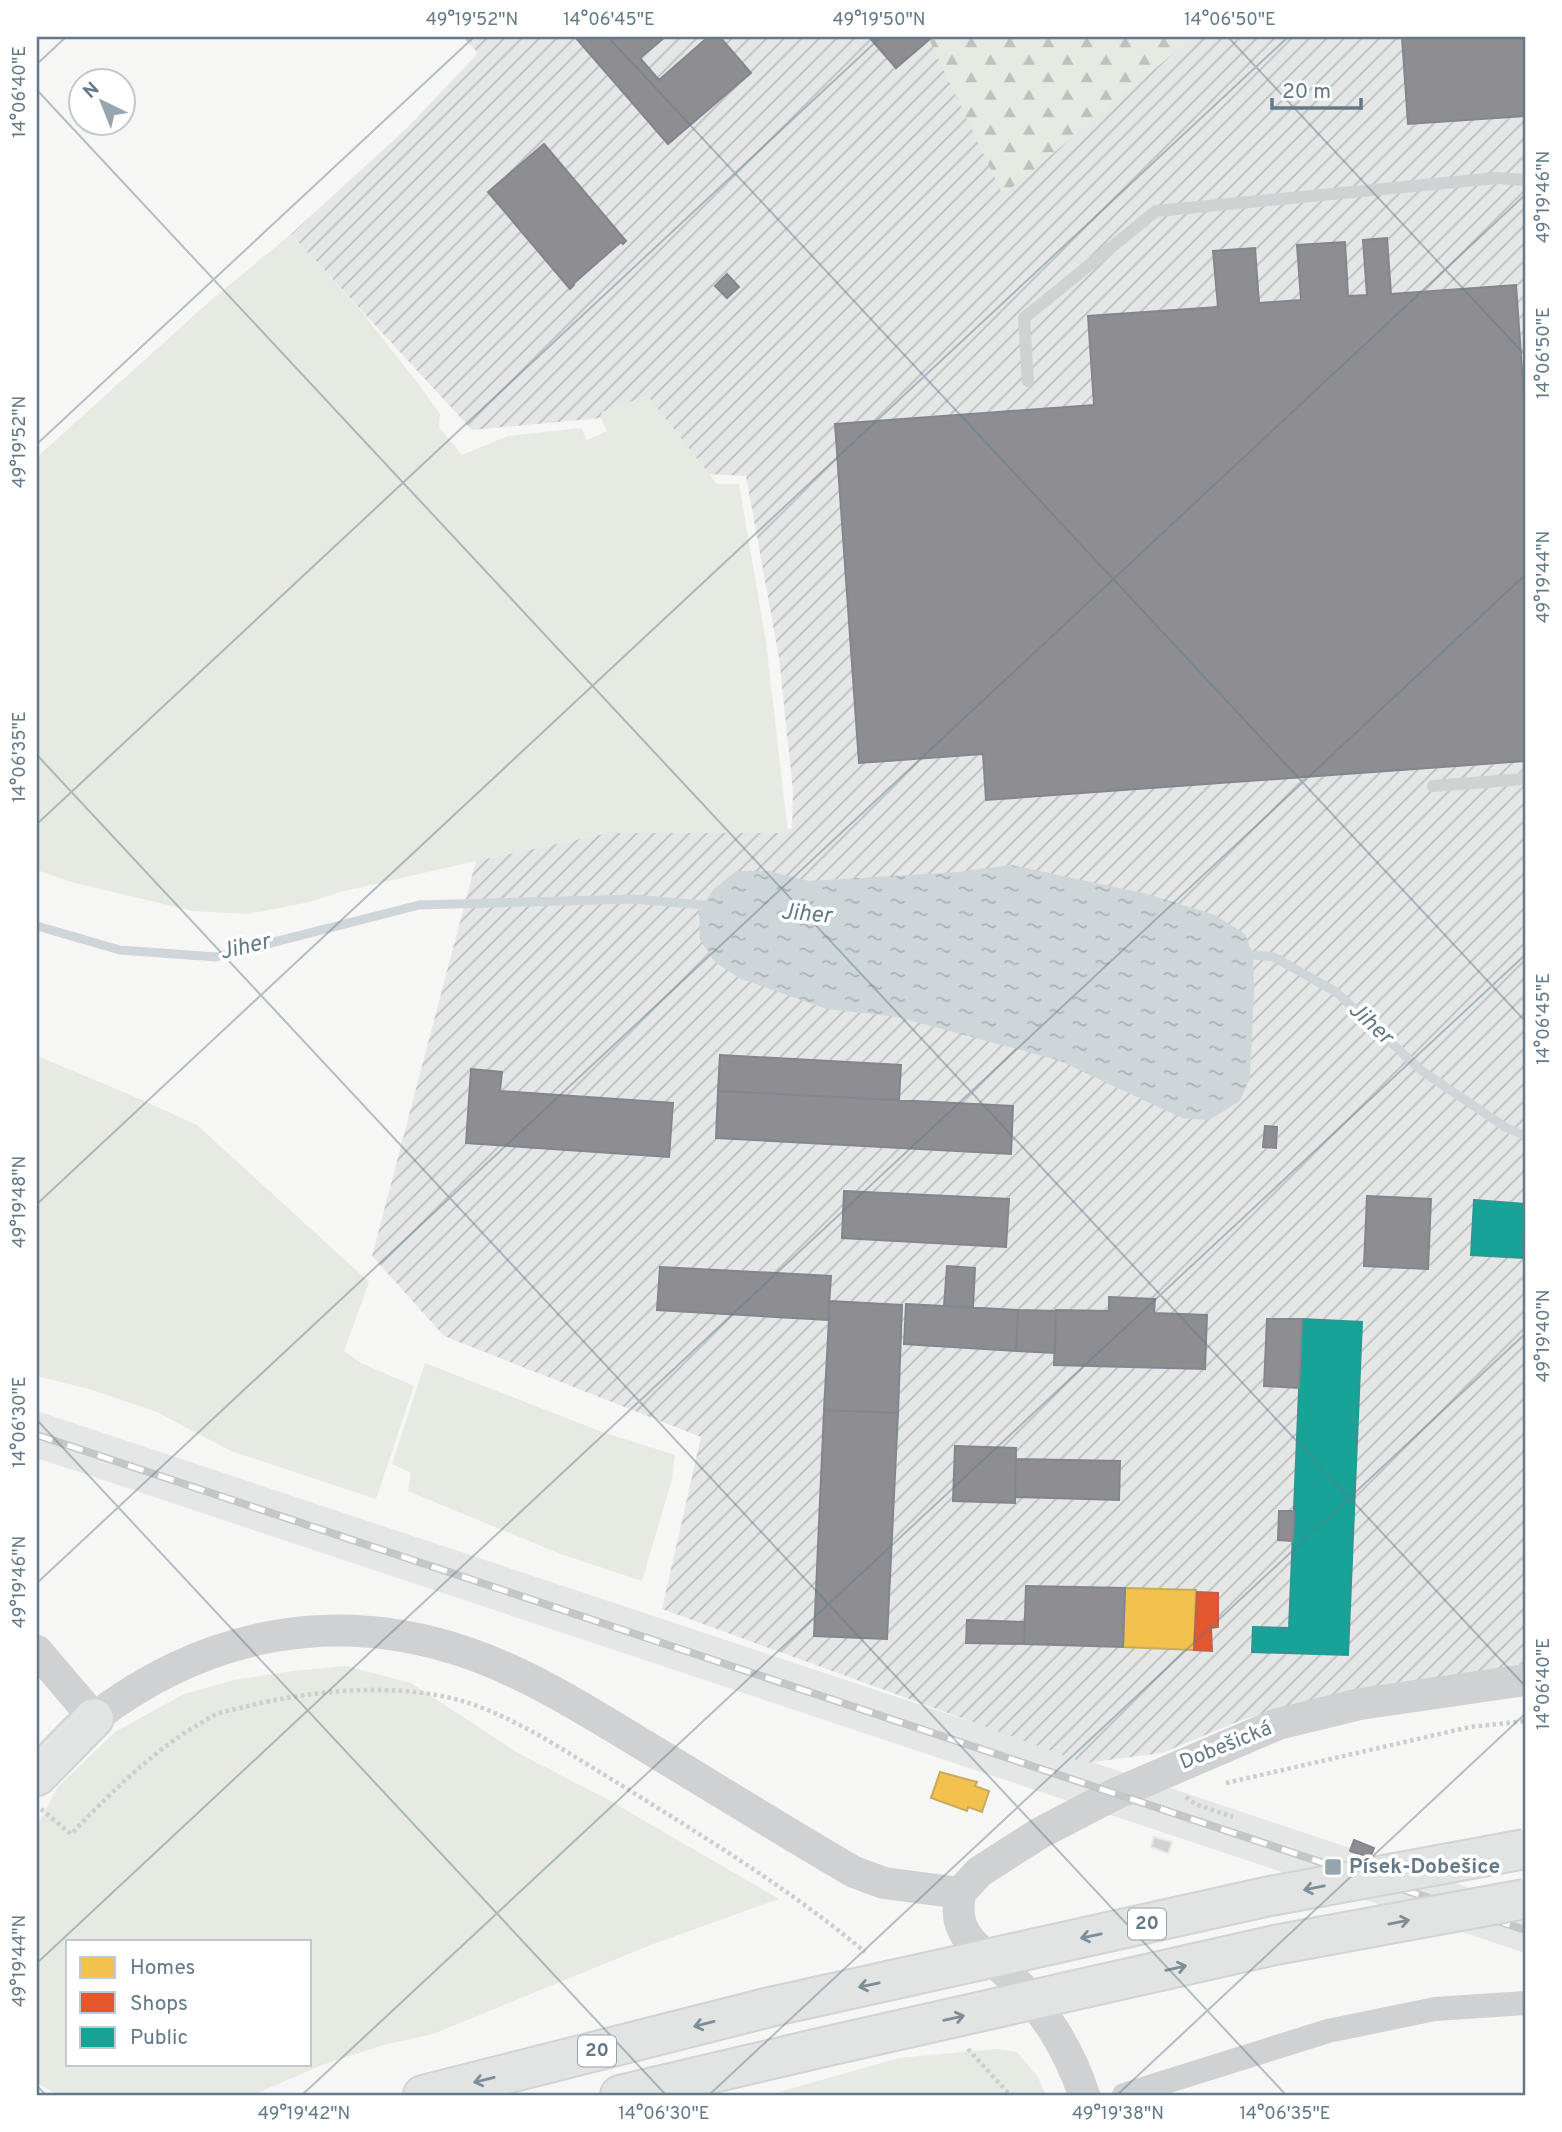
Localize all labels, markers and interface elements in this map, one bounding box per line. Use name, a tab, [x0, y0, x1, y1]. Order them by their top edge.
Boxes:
text: 49°19'52"N	[426, 9, 518, 32]
text: 14°06'45"E	[563, 9, 655, 32]
text: 49°19'50"N	[832, 9, 926, 32]
text: 14°06'50"E	[1184, 9, 1276, 32]
text: 14°06'40"E	[9, 46, 32, 138]
north arrow	[66, 66, 136, 136]
scale bar	[1272, 66, 1361, 110]
text: N	[79, 78, 105, 104]
text: 20 m	[1282, 79, 1331, 106]
text: 49°19'46"N	[1533, 151, 1556, 243]
text: 14°06'50"E	[1533, 307, 1556, 399]
text: 49°19'52"N	[9, 396, 32, 488]
text: 49°19'44"N	[1533, 531, 1556, 623]
text: 14°06'35"E	[9, 711, 32, 803]
water label: Jiher	[779, 898, 835, 932]
water label: Jiher	[217, 928, 275, 968]
text: 14°06'45"E	[1533, 973, 1556, 1065]
water label: Jiher	[1341, 996, 1400, 1053]
text: 49°19'48"N	[9, 1156, 32, 1248]
text: 49°19'40"N	[1533, 1289, 1556, 1383]
text: 14°06'30"E	[9, 1376, 32, 1468]
text: 49°19'46"N	[9, 1536, 32, 1628]
text: 14°06'40"E	[1533, 1638, 1556, 1730]
street label: Dobešická	[1176, 1715, 1276, 1777]
place label: Písek-Dobešice	[1349, 1854, 1500, 1881]
marker: Písek-Dobešice	[1323, 1857, 1343, 1877]
one-way arrow	[1303, 1882, 1326, 1896]
road number: 20	[1128, 1908, 1166, 1940]
text: 49°19'44"N	[9, 1915, 32, 2007]
one-way arrow	[1387, 1915, 1410, 1928]
one-way arrow	[1080, 1930, 1103, 1943]
legend	[66, 1940, 312, 2066]
text: Homes	[130, 1955, 195, 1982]
one-way arrow	[1164, 1960, 1187, 1974]
one-way arrow	[858, 1979, 881, 1992]
text: Shops	[130, 1991, 188, 2018]
one-way arrow	[942, 2010, 965, 2024]
one-way arrow	[693, 2018, 716, 2031]
text: Public	[130, 2025, 188, 2052]
road number: 20	[578, 2036, 616, 2066]
one-way arrow	[473, 2074, 495, 2087]
text: 49°19'42"N	[258, 2103, 350, 2126]
text: 14°06'30"E	[618, 2103, 710, 2126]
text: 49°19'38"N	[1072, 2103, 1164, 2126]
text: 14°06'35"E	[1239, 2103, 1331, 2126]

